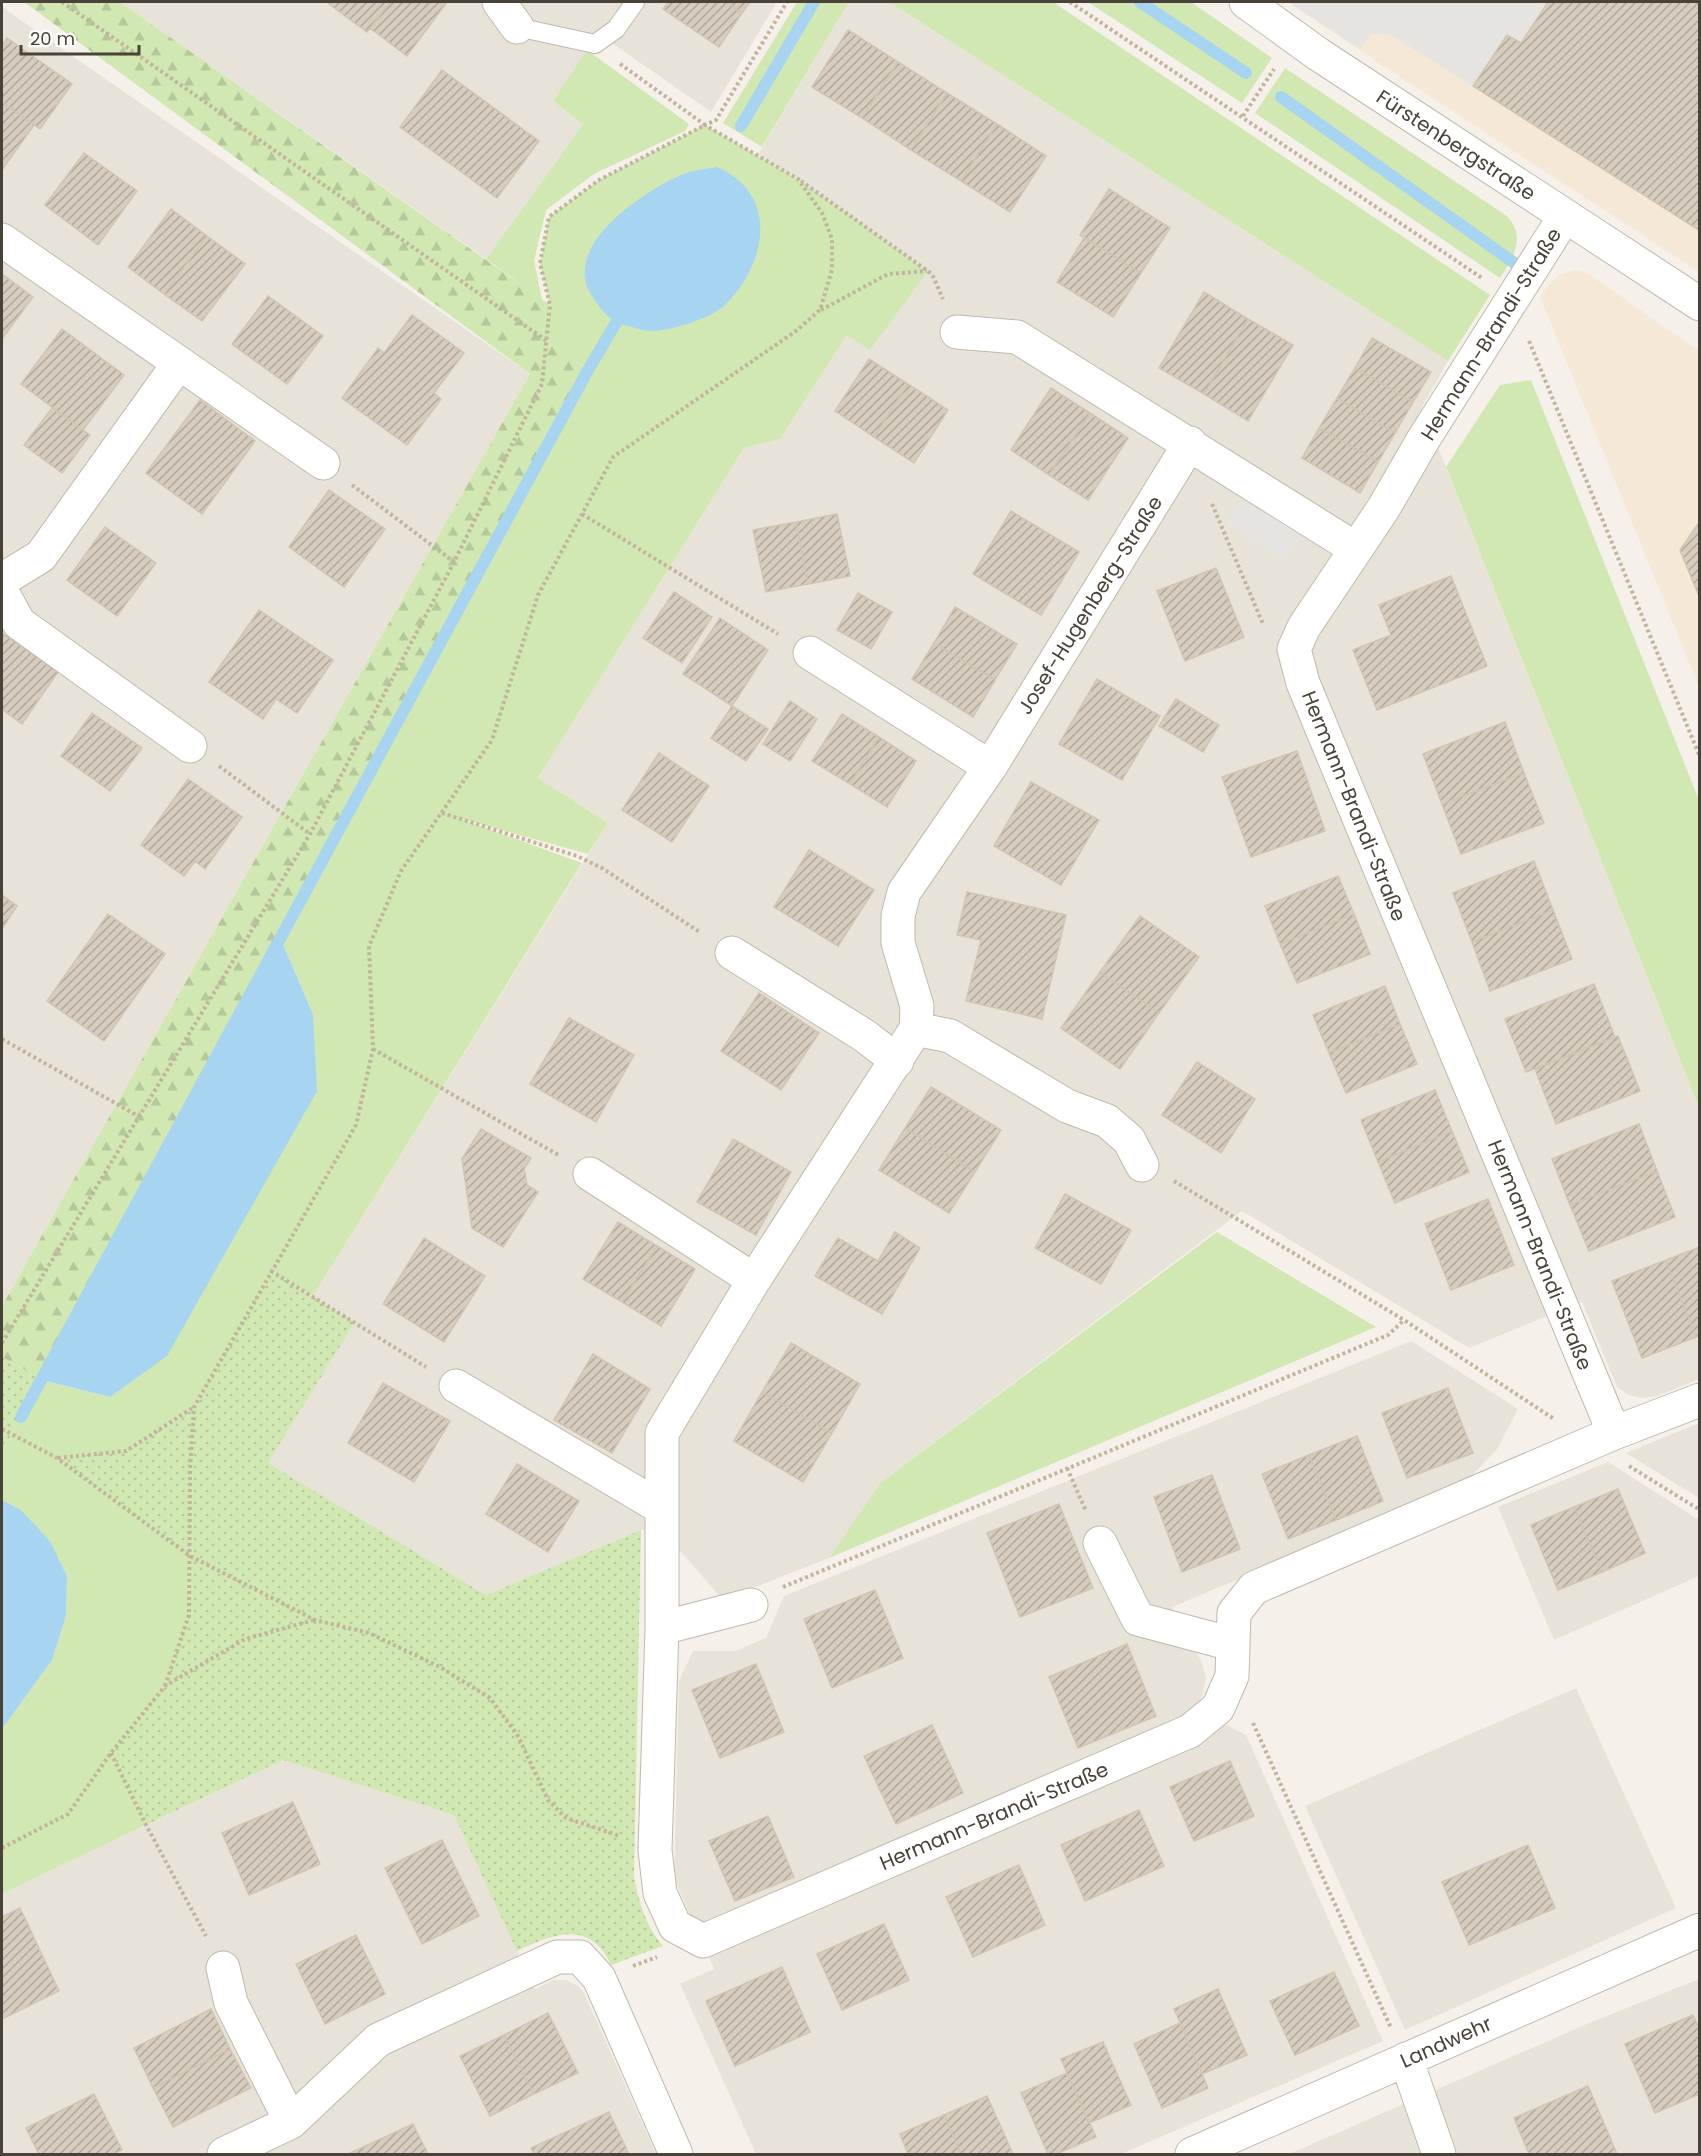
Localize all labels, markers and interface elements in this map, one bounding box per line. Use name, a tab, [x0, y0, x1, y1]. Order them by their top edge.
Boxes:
scale bar	[21, 18, 140, 56]
text: 20 m	[30, 26, 75, 51]
street label: Fürstenbergstraße	[1371, 83, 1541, 207]
street label: Hermann-Brandi-Straße	[1414, 222, 1568, 446]
street label: Josef-Hugenberg-Straße	[1011, 490, 1169, 720]
street label: Hermann-Brandi-Straße	[1295, 687, 1413, 925]
street label: Hermann-Brandi-Straße	[1481, 1136, 1599, 1374]
street label: Hermann-Brandi-Straße	[875, 1755, 1113, 1877]
street label: Landwehr	[1396, 2009, 1496, 2075]

